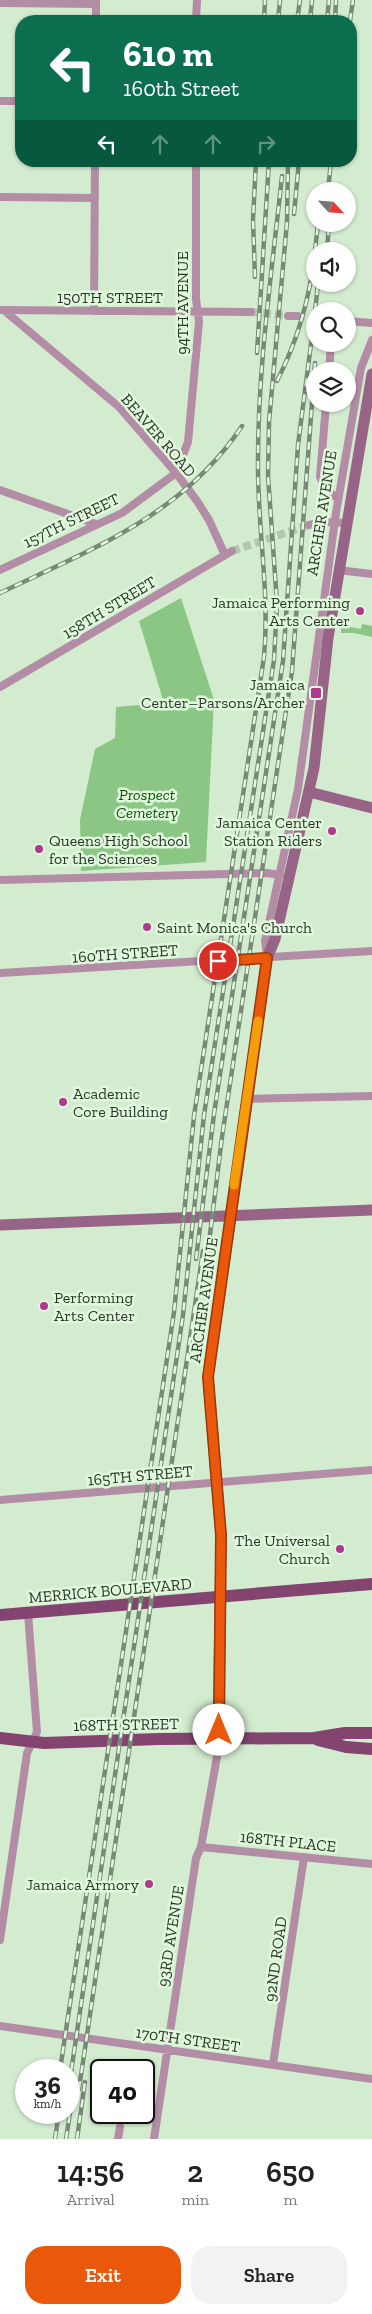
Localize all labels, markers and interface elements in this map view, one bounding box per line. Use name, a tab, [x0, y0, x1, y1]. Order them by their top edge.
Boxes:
text: 610 m	[123, 33, 213, 75]
icon: left	[40, 35, 105, 100]
text: 160th Street	[123, 75, 239, 102]
icon: left	[93, 130, 121, 158]
icon: ahead	[146, 130, 174, 158]
icon: ahead	[199, 130, 227, 158]
icon: right	[252, 130, 280, 158]
north arrow	[306, 182, 356, 232]
map controls	[306, 182, 356, 412]
button: sound	[306, 242, 356, 292]
street label: 94TH AVENUE	[173, 251, 192, 355]
street label: 150TH STREET	[57, 288, 163, 307]
button: search	[306, 302, 356, 352]
button: layers	[306, 362, 356, 412]
street label: BEAVER ROAD	[117, 390, 200, 481]
street label: ARCHER AVENUE	[302, 449, 341, 577]
street label: 157TH STREET	[20, 489, 122, 552]
street label: 158TH STREET	[59, 572, 159, 643]
place label: Jamaica Performing Arts Center	[211, 593, 350, 630]
marker: Jamaica Performing Arts Center	[354, 605, 366, 617]
place label: Jamaica Center–Parsons/Archer	[141, 675, 305, 712]
marker: Jamaica Center–Parsons/Archer	[309, 686, 323, 700]
park label: Prospect Cemetery	[116, 785, 179, 822]
place label: Jamaica Center Station Riders	[215, 813, 322, 850]
marker: Jamaica Center Station Riders	[326, 825, 338, 837]
place label: Queens High School for the Sciences	[49, 831, 188, 868]
marker: Queens High School for the Sciences	[33, 843, 45, 855]
place label: Saint Monica's Church	[157, 918, 312, 937]
marker: Saint Monica's Church	[141, 921, 153, 933]
street label: 160TH STREET	[71, 940, 179, 967]
pin	[197, 940, 239, 982]
icon: arrive	[204, 947, 232, 975]
place label: Academic Core Building	[73, 1084, 168, 1121]
marker: Academic Core Building	[57, 1096, 69, 1108]
street label: ARCHER AVENUE	[185, 1236, 222, 1364]
place label: Performing Arts Center	[54, 1288, 135, 1325]
marker: Performing Arts Center	[38, 1300, 50, 1312]
street label: 165TH STREET	[87, 1461, 194, 1490]
place label: The Universal Church	[234, 1531, 330, 1568]
marker: The Universal Church	[334, 1543, 346, 1555]
street label: MERRICK BOULEVARD	[28, 1574, 192, 1607]
position arrow	[192, 1703, 244, 1755]
street label: 168TH STREET	[73, 1714, 179, 1735]
street label: 168TH PLACE	[239, 1827, 337, 1856]
place label: Jamaica Armory	[26, 1875, 140, 1894]
marker: Jamaica Armory	[143, 1878, 155, 1890]
street label: 93RD AVENUE	[153, 1884, 188, 1988]
street label: 92ND ROAD	[260, 1915, 291, 2003]
street label: 170TH STREET	[135, 2023, 241, 2056]
speed limit sign: 40	[90, 2059, 155, 2124]
text: 36	[34, 2070, 61, 2100]
text: km/h	[34, 2097, 61, 2111]
text: 14:56	[57, 2154, 124, 2190]
text: 2	[187, 2154, 203, 2190]
text: 650	[266, 2154, 315, 2190]
text: Arrival	[67, 2190, 115, 2209]
text: min	[182, 2190, 209, 2209]
text: m	[284, 2190, 297, 2209]
button: Exit	[25, 2246, 181, 2304]
button: Share	[191, 2246, 347, 2304]

